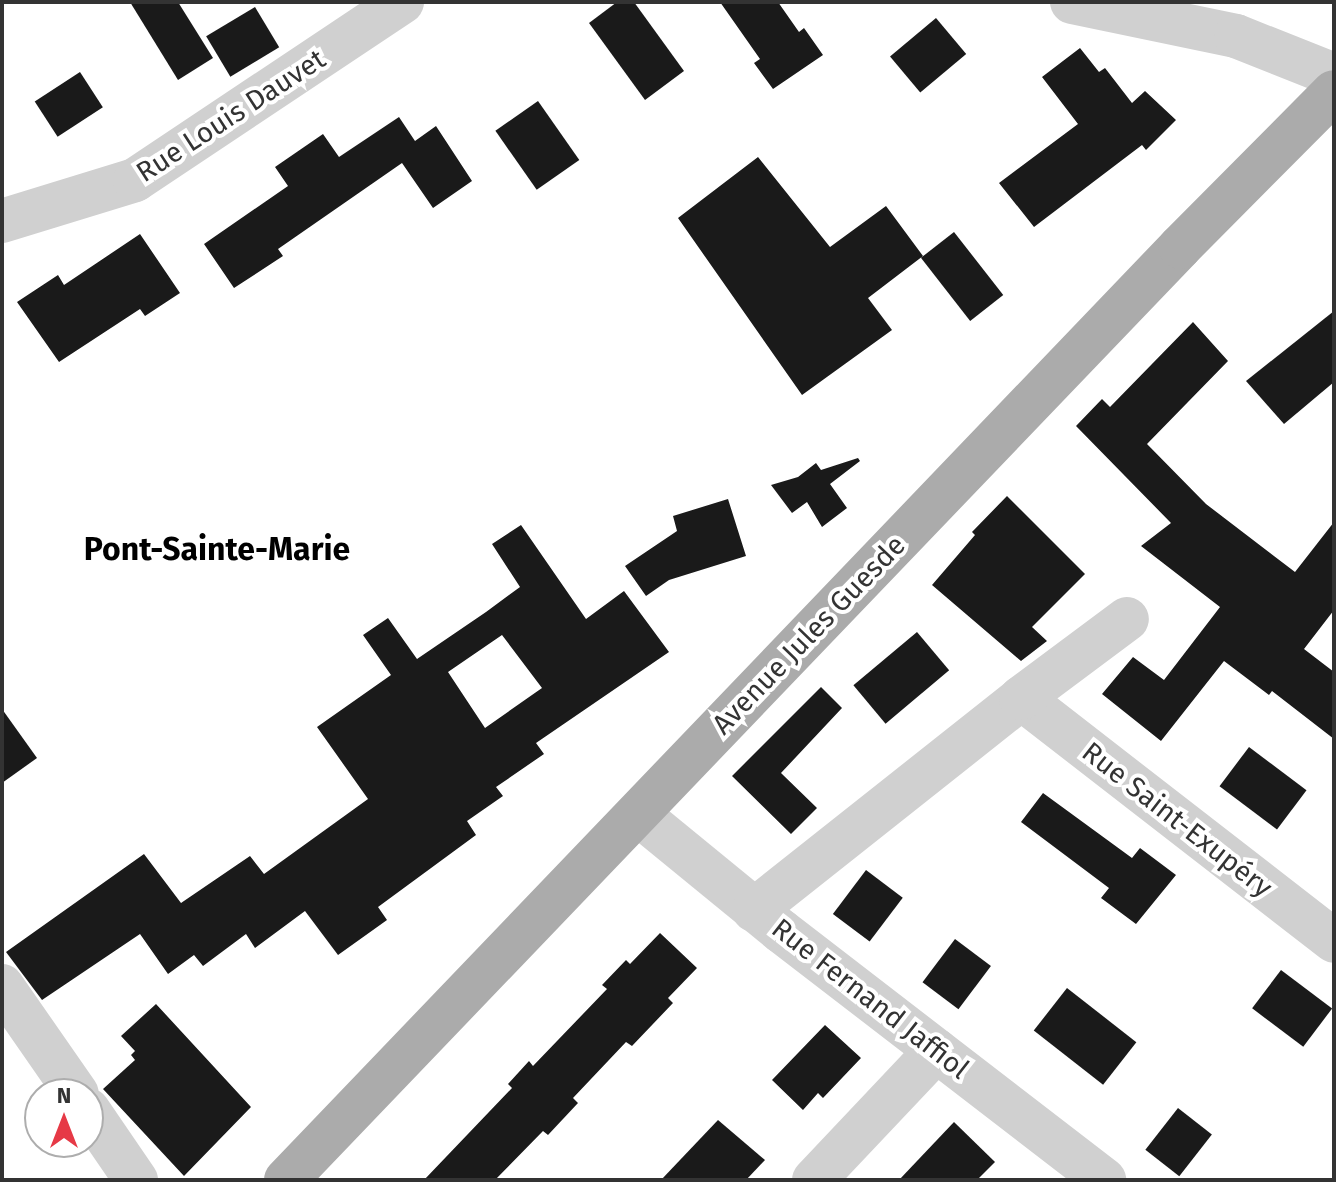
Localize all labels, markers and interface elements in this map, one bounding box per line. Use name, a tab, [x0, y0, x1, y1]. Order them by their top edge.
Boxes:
street label: Rue Louis Dauvet	[130, 42, 332, 190]
street label: Avenue Jules Guesde	[705, 529, 913, 741]
district label: Pont-Sainte-Marie	[84, 530, 350, 568]
street label: Rue Saint-Exupéry	[1075, 735, 1279, 905]
street label: Rue Fernand Jaffiol	[765, 912, 975, 1086]
north arrow	[24, 1078, 104, 1158]
text: N	[57, 1082, 71, 1109]

